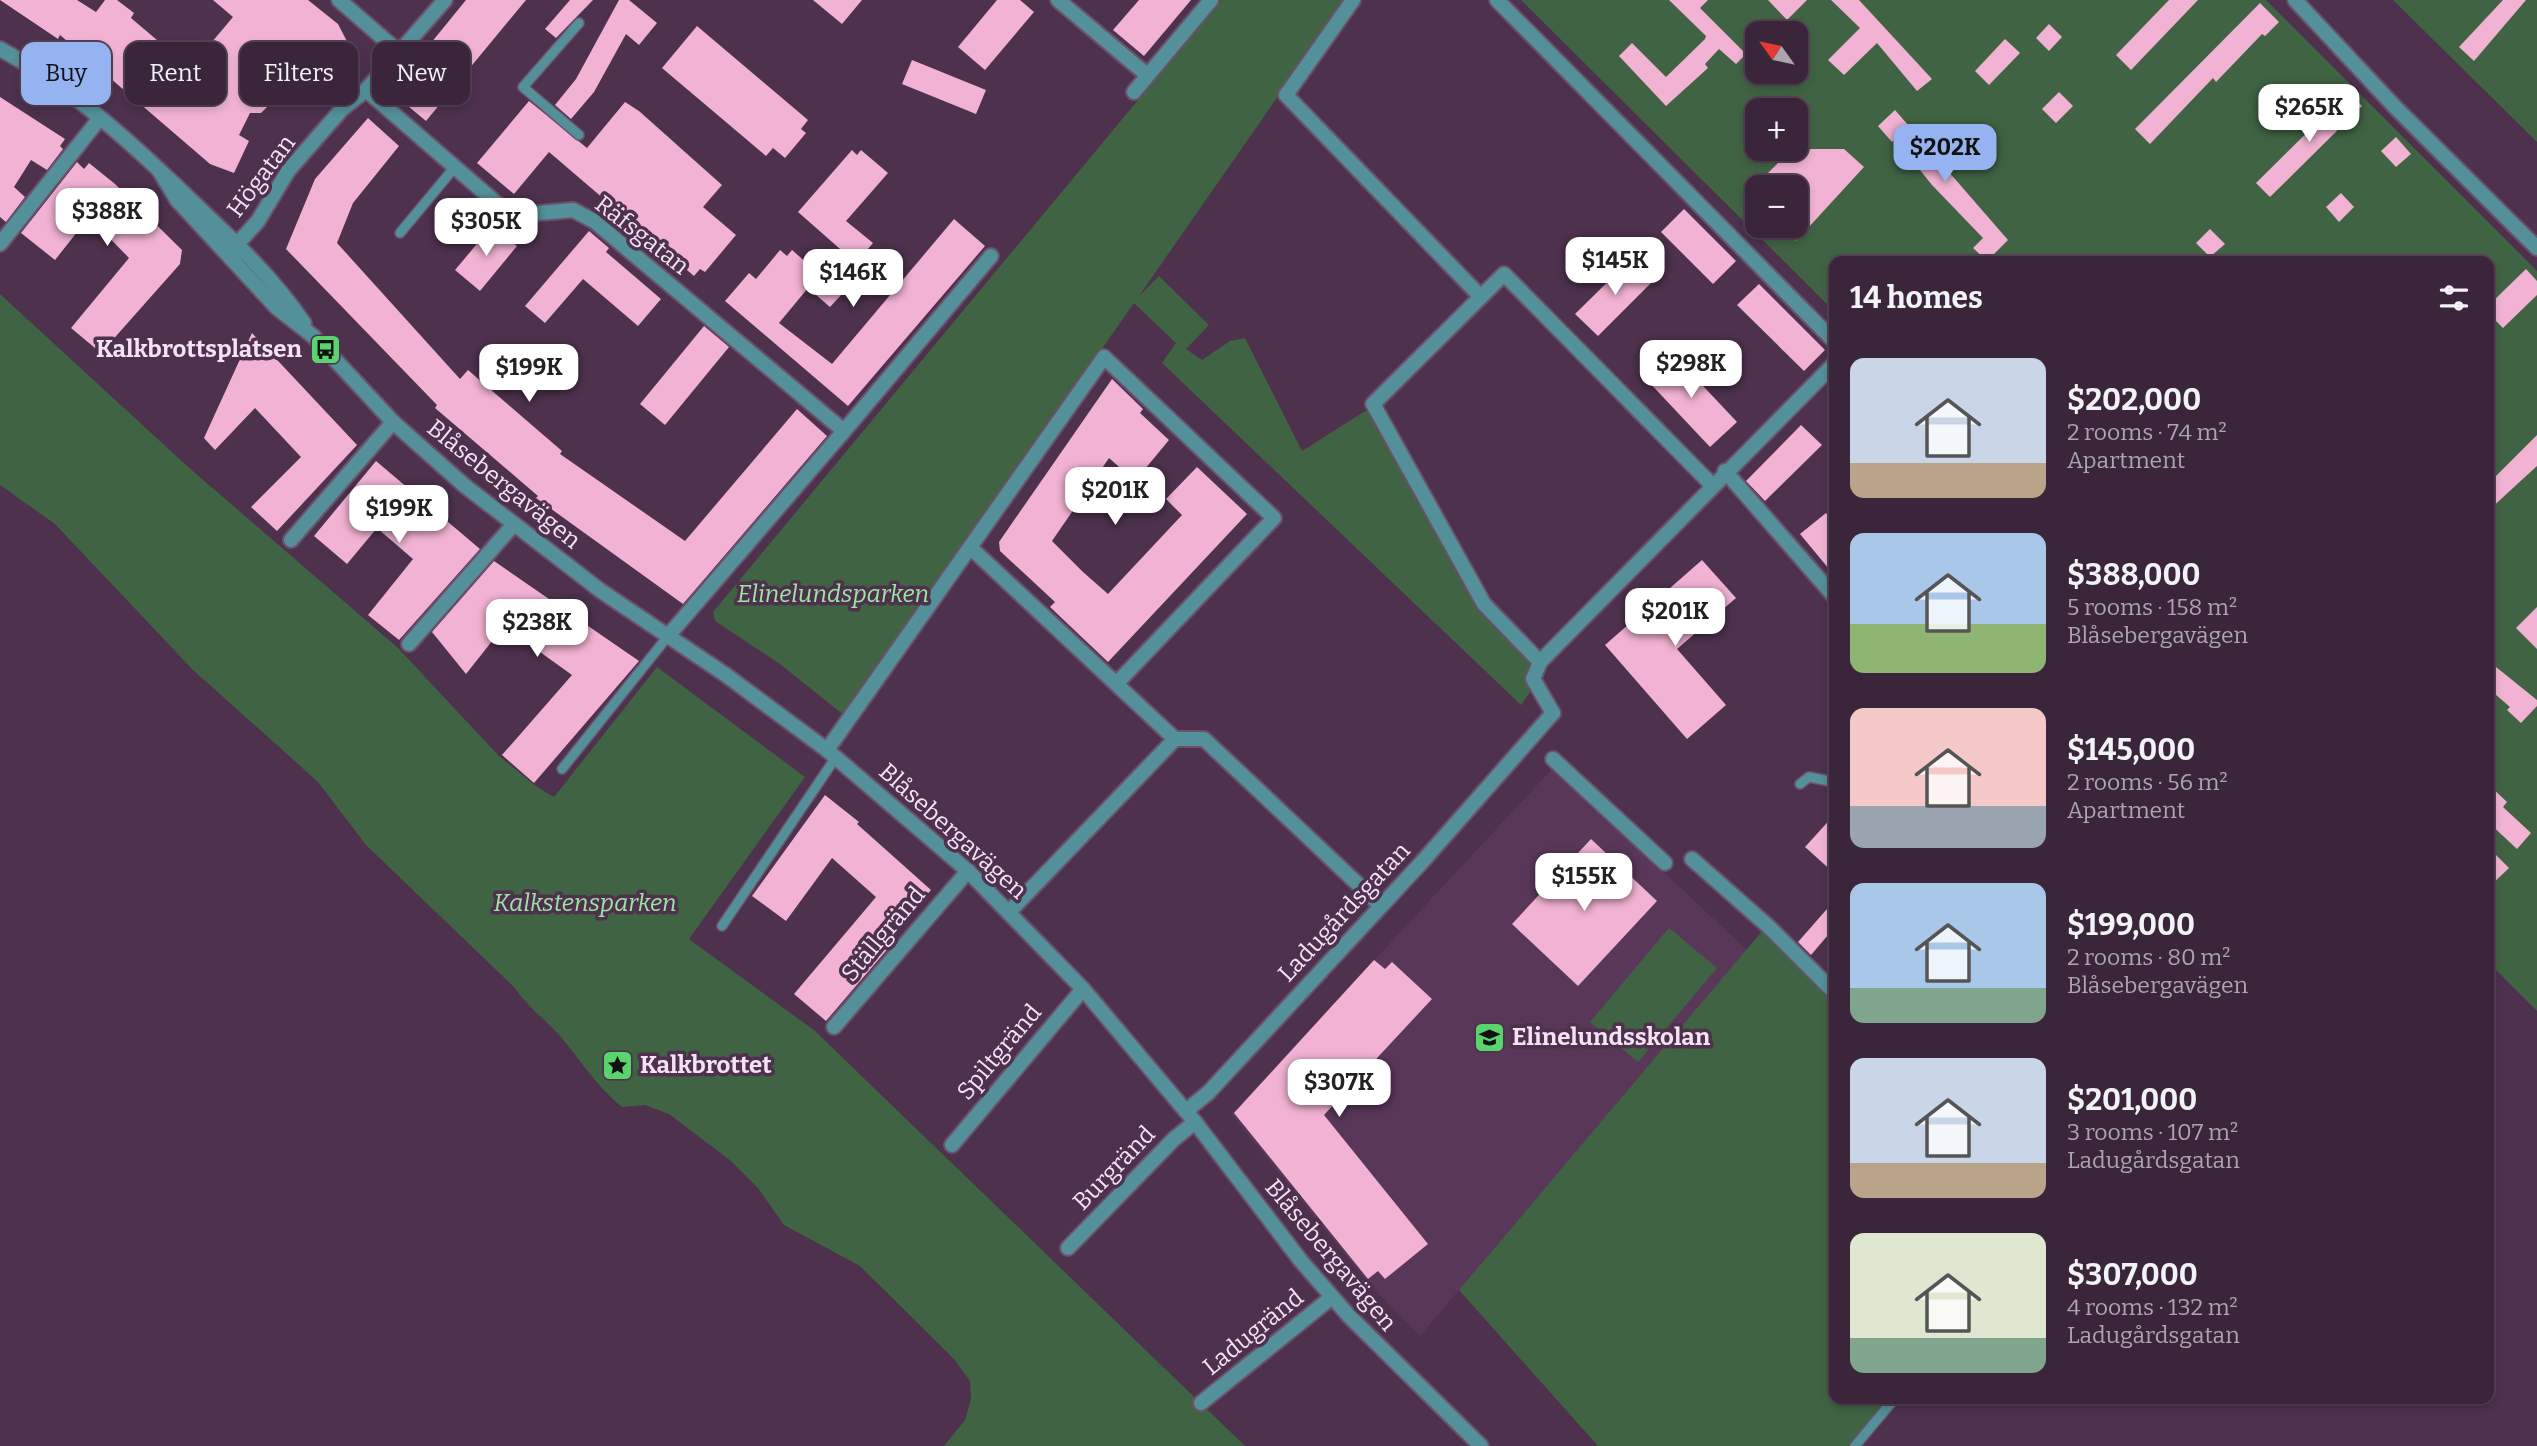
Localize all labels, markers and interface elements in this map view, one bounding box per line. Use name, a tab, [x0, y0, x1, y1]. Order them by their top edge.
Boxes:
north arrow	[1745, 21, 1808, 84]
map controls	[1745, 21, 1808, 238]
chip: Buy	[21, 42, 111, 105]
chip: Rent	[125, 42, 226, 105]
chip: Filters	[240, 42, 358, 105]
chip: New	[372, 42, 470, 105]
pin: $265K	[2260, 85, 2358, 144]
text: $265K	[2274, 93, 2344, 121]
button: +	[1745, 98, 1808, 161]
pin: $202K	[1896, 124, 1994, 184]
street label: Högatan	[221, 129, 301, 223]
text: $202K	[1910, 133, 1980, 161]
button: −	[1745, 175, 1808, 238]
pin: $388K	[58, 188, 156, 248]
street label: Räfsgatan	[589, 190, 695, 280]
text: $388K	[72, 197, 142, 225]
pin: $305K	[437, 198, 535, 258]
text: $305K	[451, 207, 521, 235]
pin: $145K	[1566, 238, 1664, 297]
text: $145K	[1582, 246, 1648, 274]
pin: $146K	[804, 250, 902, 309]
text: $146K	[819, 258, 887, 286]
icon: filters	[2435, 279, 2473, 317]
text: 14 homes	[1850, 280, 1983, 316]
bus stop icon: Kalkbrottsplatsen	[308, 332, 342, 366]
place label: Kalkbrottsplatsen	[96, 335, 303, 363]
pin: $298K	[1642, 340, 1740, 400]
pin: $199K	[480, 344, 578, 404]
text: $298K	[1656, 349, 1726, 377]
text: $199K	[495, 353, 563, 381]
text: $202,000	[2067, 382, 2201, 418]
icon: home	[1906, 386, 1990, 470]
street label: Blåsebergavägen	[422, 414, 586, 554]
text: 2 rooms · 74 m²	[2067, 418, 2227, 446]
text: Apartment	[2067, 446, 2185, 474]
pin: $201K	[1066, 468, 1164, 527]
text: $201K	[1081, 476, 1149, 504]
pin: $199K	[350, 486, 448, 545]
text: $199K	[365, 494, 433, 522]
text: $388,000	[2067, 557, 2201, 593]
icon: home	[1906, 561, 1990, 645]
park label: Elinelundsparken	[737, 580, 929, 608]
pin: $201K	[1626, 588, 1724, 648]
text: 5 rooms · 158 m²	[2067, 593, 2237, 621]
text: $201K	[1641, 597, 1709, 625]
pin: $238K	[488, 600, 586, 659]
text: $238K	[502, 608, 572, 636]
text: Blåsebergavägen	[2067, 621, 2248, 649]
text: $145,000	[2067, 732, 2195, 768]
icon: home	[1906, 736, 1990, 820]
street label: Blåsebergavägen	[873, 757, 1033, 905]
text: 2 rooms · 56 m²	[2067, 768, 2228, 796]
text: Apartment	[2067, 796, 2185, 824]
street label: Ladugårdsgatan	[1272, 837, 1416, 987]
pin: $155K	[1535, 853, 1633, 913]
text: $155K	[1551, 862, 1617, 890]
street label: Ställgränd	[835, 881, 931, 987]
park label: Kalkstensparken	[493, 889, 677, 917]
text: $199,000	[2067, 907, 2195, 943]
icon: home	[1906, 911, 1990, 995]
text: 2 rooms · 80 m²	[2067, 943, 2230, 971]
text: Blåsebergavägen	[2067, 971, 2248, 999]
street label: Spiltgränd	[951, 999, 1047, 1105]
school or university icon: Elinelundsskolan	[1472, 1020, 1506, 1054]
place label: Elinelundsskolan	[1512, 1023, 1711, 1051]
place icon: Kalkbrottet	[600, 1048, 634, 1082]
place label: Kalkbrottet	[640, 1051, 772, 1079]
pin: $307K	[1290, 1060, 1388, 1119]
text: $307K	[1304, 1068, 1374, 1096]
text: $201,000	[2067, 1082, 2197, 1118]
icon: home	[1906, 1086, 1990, 1170]
text: 3 rooms · 107 m²	[2067, 1118, 2238, 1146]
street label: Burgränd	[1067, 1120, 1161, 1216]
text: Ladugårdsgatan	[2067, 1146, 2240, 1174]
street label: Blåsebergavägen	[1260, 1174, 1402, 1336]
text: $307,000	[2067, 1257, 2198, 1293]
icon: home	[1906, 1261, 1990, 1345]
street label: Ladugränd	[1197, 1283, 1309, 1381]
text: 4 rooms · 132 m²	[2067, 1293, 2238, 1321]
text: Ladugårdsgatan	[2067, 1321, 2240, 1349]

